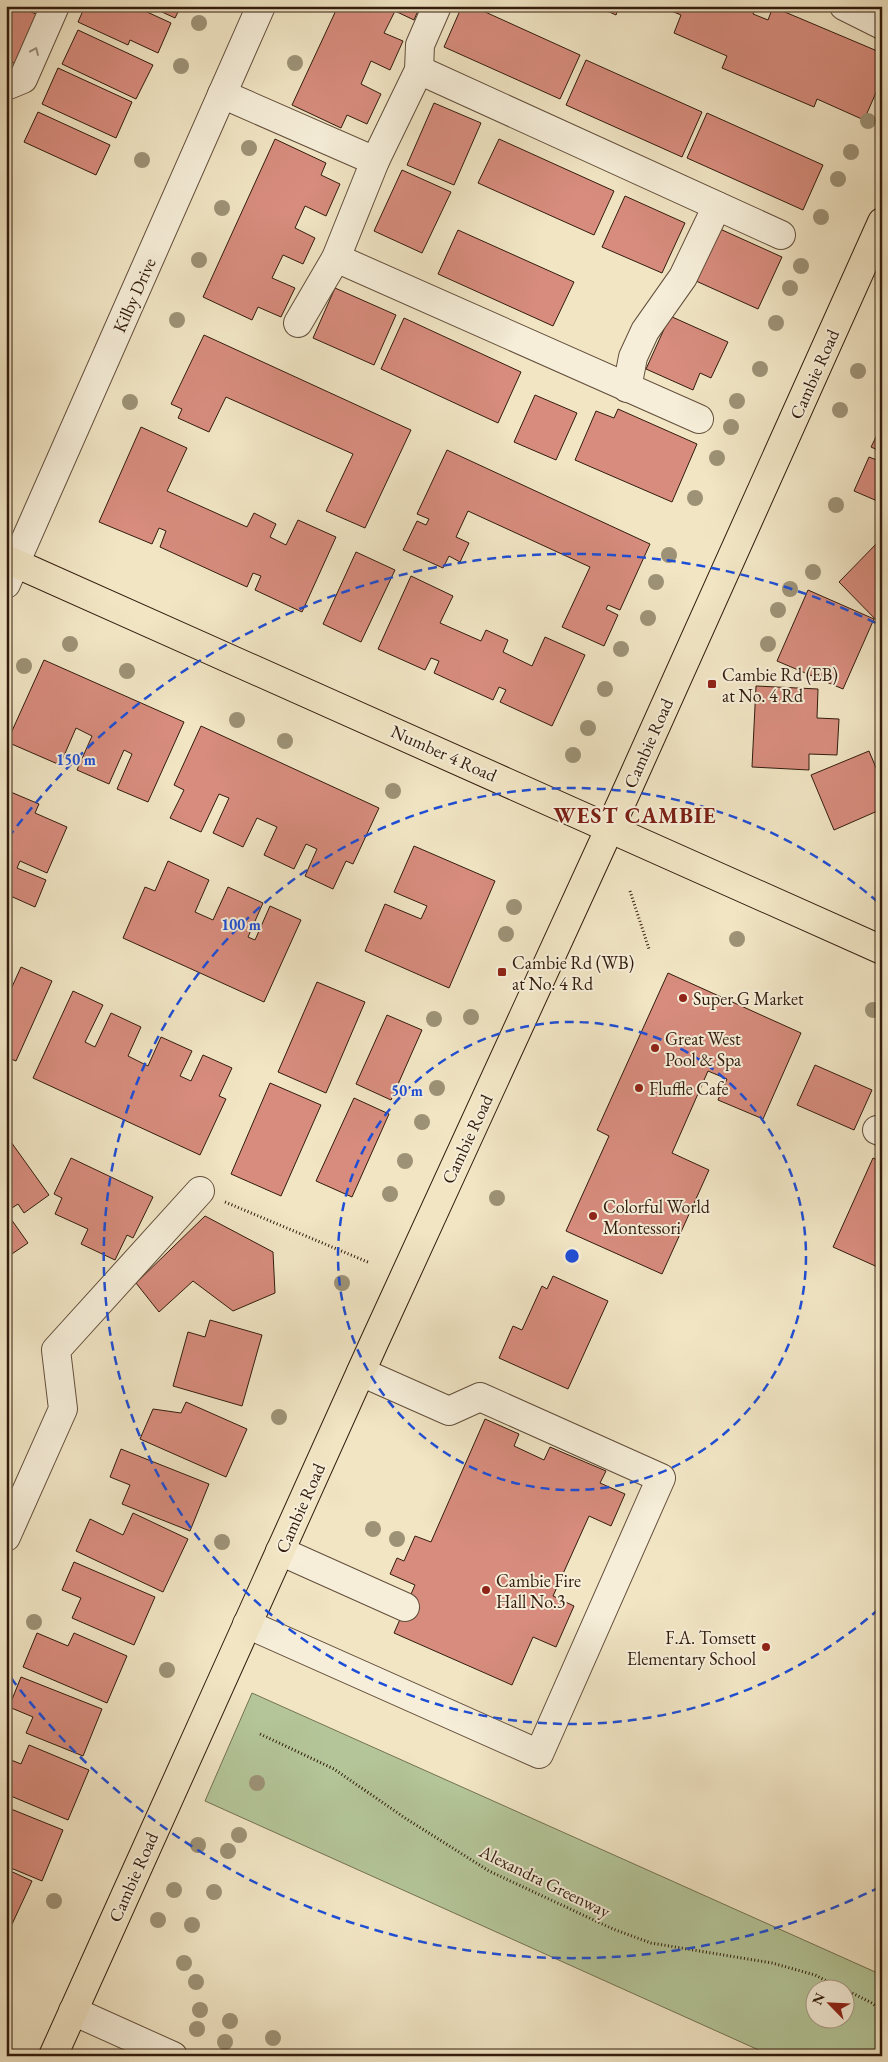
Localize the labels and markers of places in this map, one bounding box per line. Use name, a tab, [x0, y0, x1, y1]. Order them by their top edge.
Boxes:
place label: Cambie Rd (EB) at No. 4 Rd	[722, 663, 838, 707]
marker: Cambie Rd (EB) at No. 4 Rd	[706, 678, 718, 690]
place label: Cambie Rd (WB) at No. 4 Rd	[512, 951, 634, 995]
marker: Cambie Rd (WB) at No. 4 Rd	[496, 966, 508, 978]
place label: Super G Market	[693, 987, 804, 1010]
marker: Super G Market	[677, 992, 689, 1004]
place label: Great West Pool & Spa	[665, 1027, 742, 1071]
marker: Great West Pool & Spa	[649, 1042, 661, 1054]
place label: Fluffle Cafe	[649, 1077, 729, 1100]
marker: Fluffle Cafe	[633, 1082, 645, 1094]
place label: Colorful World Montessori	[603, 1195, 711, 1239]
marker: Colorful World Montessori	[587, 1210, 599, 1222]
centre of rings	[563, 1247, 581, 1265]
place label: Cambie Fire Hall No.3	[496, 1569, 581, 1613]
marker: Cambie Fire Hall No.3	[480, 1584, 492, 1596]
place label: F.A. Tomsett Elementary School	[627, 1626, 756, 1670]
marker: F.A. Tomsett Elementary School	[760, 1641, 772, 1653]

